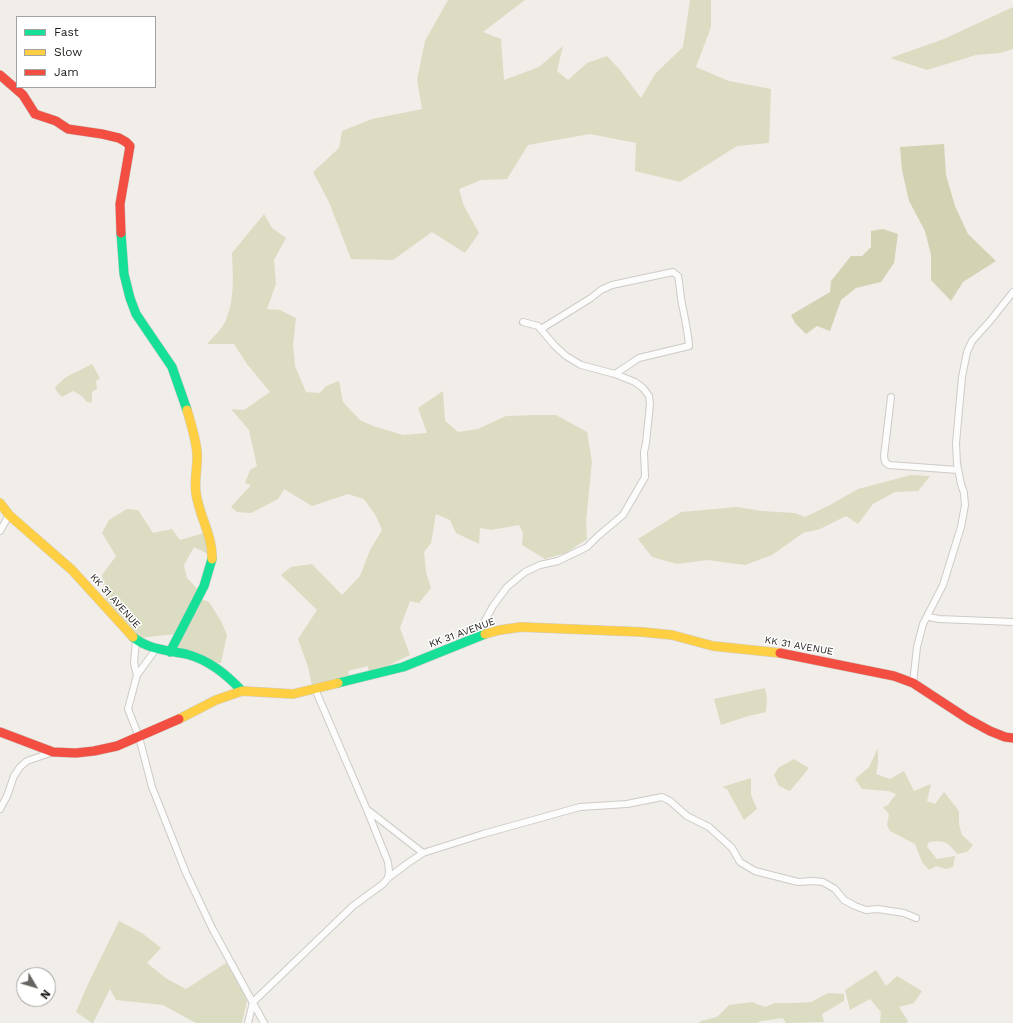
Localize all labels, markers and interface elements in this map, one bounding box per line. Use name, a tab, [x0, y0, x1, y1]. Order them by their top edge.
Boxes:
legend	[16, 16, 156, 88]
text: Fast	[54, 25, 79, 39]
text: Slow	[54, 45, 82, 59]
text: Jam	[54, 65, 79, 79]
street label: KK 31 AVENUE	[87, 571, 143, 631]
street label: KK 31 AVENUE	[427, 616, 497, 650]
street label: KK 31 AVENUE	[764, 634, 834, 658]
north arrow	[16, 967, 56, 1007]
text: N	[37, 987, 53, 1001]

